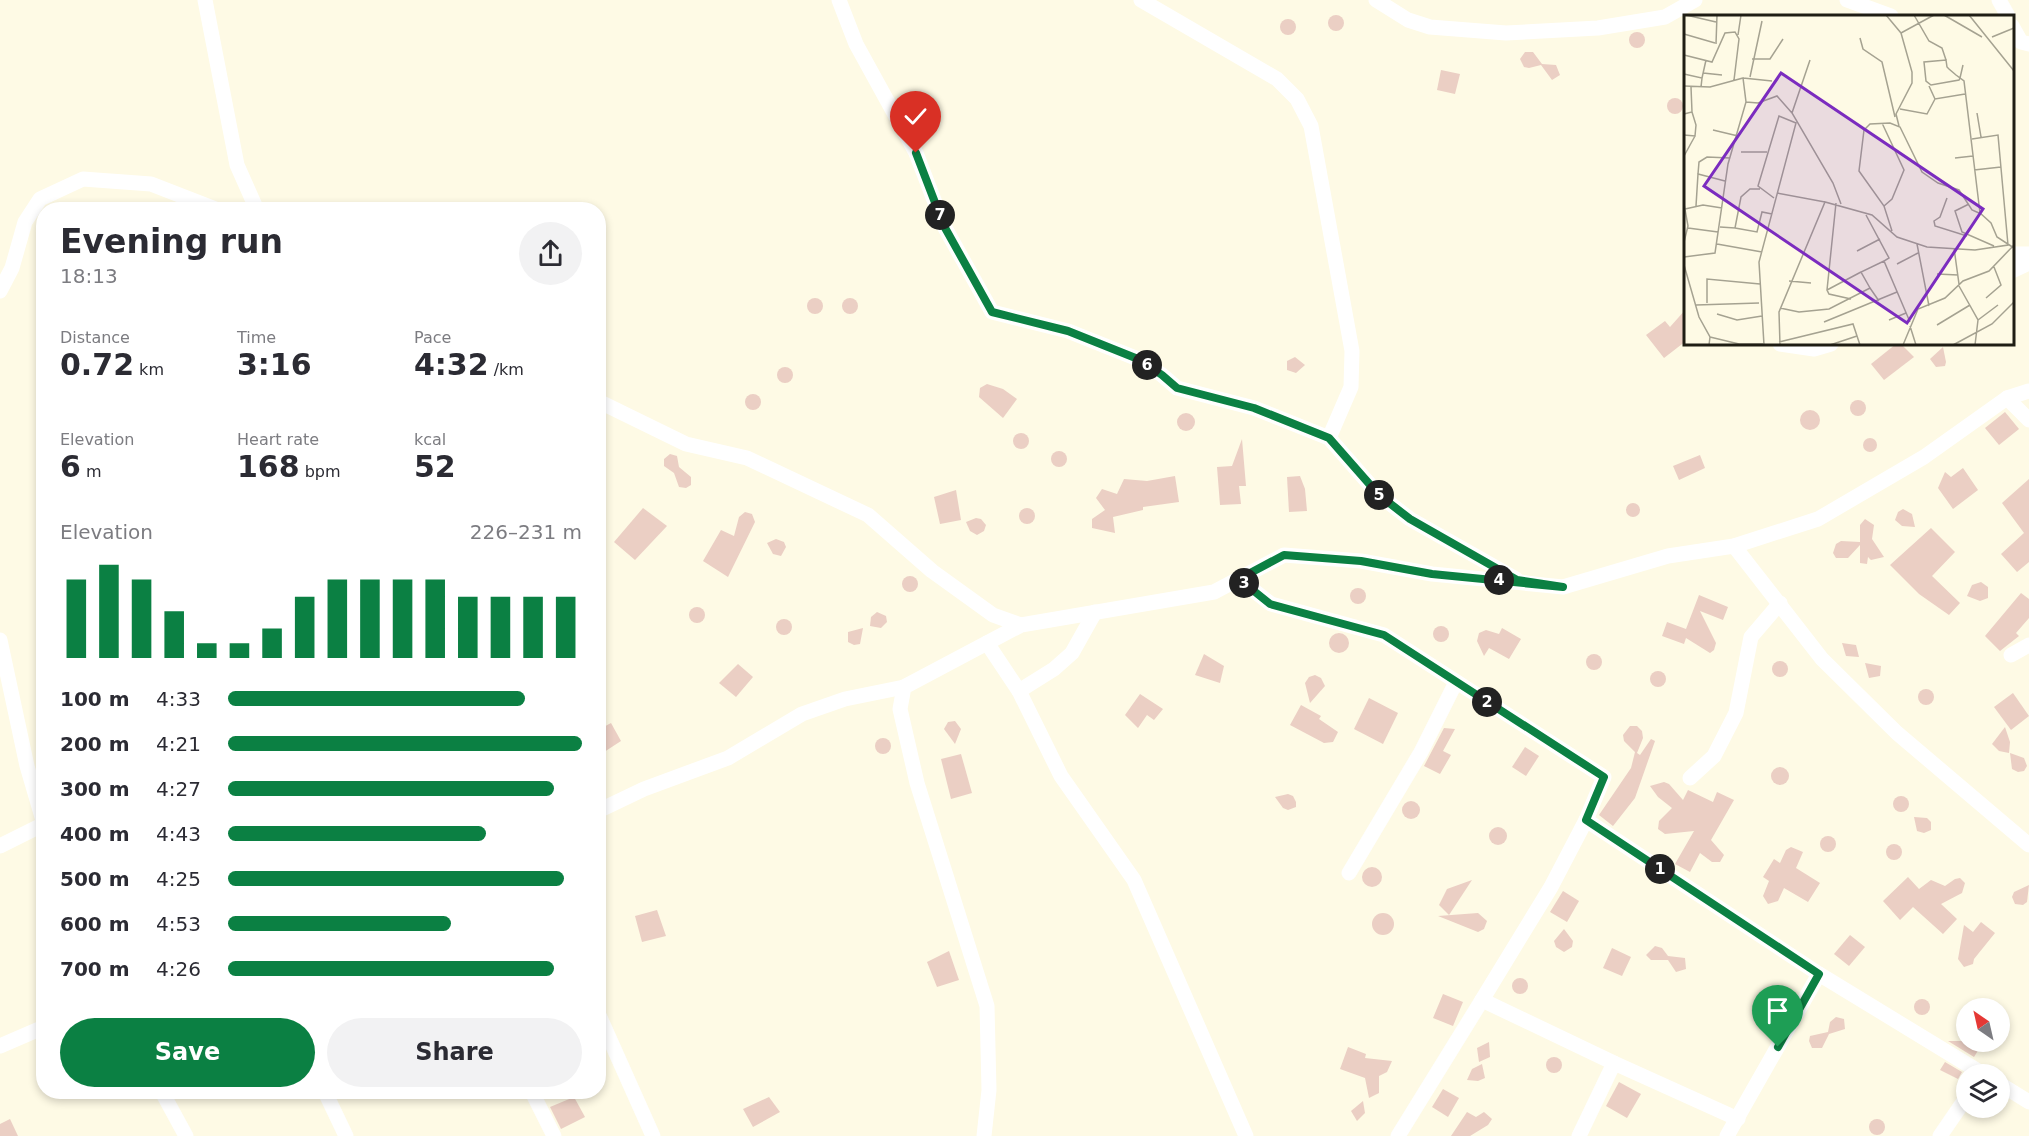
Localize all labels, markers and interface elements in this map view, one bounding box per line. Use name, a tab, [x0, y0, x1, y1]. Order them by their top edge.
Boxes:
inset map	[1684, 15, 2014, 345]
pin	[890, 91, 941, 153]
icon: check	[899, 100, 932, 133]
pin: 7	[925, 200, 955, 230]
text: 7	[934, 205, 946, 224]
text: Evening run	[60, 222, 283, 261]
button: share	[519, 222, 582, 285]
text: 18:13	[60, 264, 118, 288]
text: Distance	[60, 328, 130, 347]
text: Time	[237, 328, 276, 347]
text: Pace	[414, 328, 451, 347]
text: 0.72	[60, 347, 134, 382]
text: 3:16	[237, 347, 312, 382]
text: 4:32	[414, 347, 489, 382]
pin: 6	[1132, 350, 1162, 380]
text: 6	[1141, 355, 1153, 374]
text: km	[134, 360, 164, 379]
text: /km	[489, 360, 524, 379]
text: Elevation	[60, 430, 134, 449]
text: Heart rate	[237, 430, 319, 449]
text: kcal	[414, 430, 446, 449]
text: 6	[60, 449, 81, 484]
text: 168	[237, 449, 300, 484]
text: 52	[414, 449, 456, 484]
text: m	[81, 462, 102, 481]
text: bpm	[300, 462, 341, 481]
pin: 5	[1364, 480, 1394, 510]
text: 5	[1373, 485, 1385, 504]
text: Elevation	[60, 520, 153, 544]
text: 226–231 m	[470, 520, 582, 544]
pin: 4	[1484, 565, 1514, 595]
pin: 3	[1229, 568, 1259, 598]
text: 4	[1493, 570, 1505, 589]
text: 3	[1238, 573, 1250, 592]
text: 100 m	[60, 687, 130, 711]
text: 4:33	[156, 687, 201, 711]
pin: 2	[1472, 687, 1502, 717]
text: 2	[1481, 692, 1493, 711]
text: 200 m	[60, 732, 130, 756]
text: 4:21	[156, 732, 201, 756]
text: 300 m	[60, 777, 130, 801]
text: 4:27	[156, 777, 201, 801]
text: 400 m	[60, 822, 130, 846]
text: 4:43	[156, 822, 201, 846]
pin: 1	[1645, 854, 1675, 884]
text: 1	[1654, 859, 1666, 878]
text: 500 m	[60, 867, 130, 891]
text: 4:25	[156, 867, 201, 891]
text: 600 m	[60, 912, 130, 936]
text: 4:53	[156, 912, 201, 936]
text: 700 m	[60, 957, 130, 981]
text: 4:26	[156, 957, 201, 981]
pin	[1752, 985, 1803, 1047]
icon: arrive	[1761, 994, 1794, 1027]
north arrow	[1956, 998, 2010, 1052]
map controls	[1956, 998, 2010, 1118]
button: Save	[60, 1018, 315, 1087]
button: Share	[327, 1018, 582, 1087]
button: layers	[1956, 1064, 2010, 1118]

